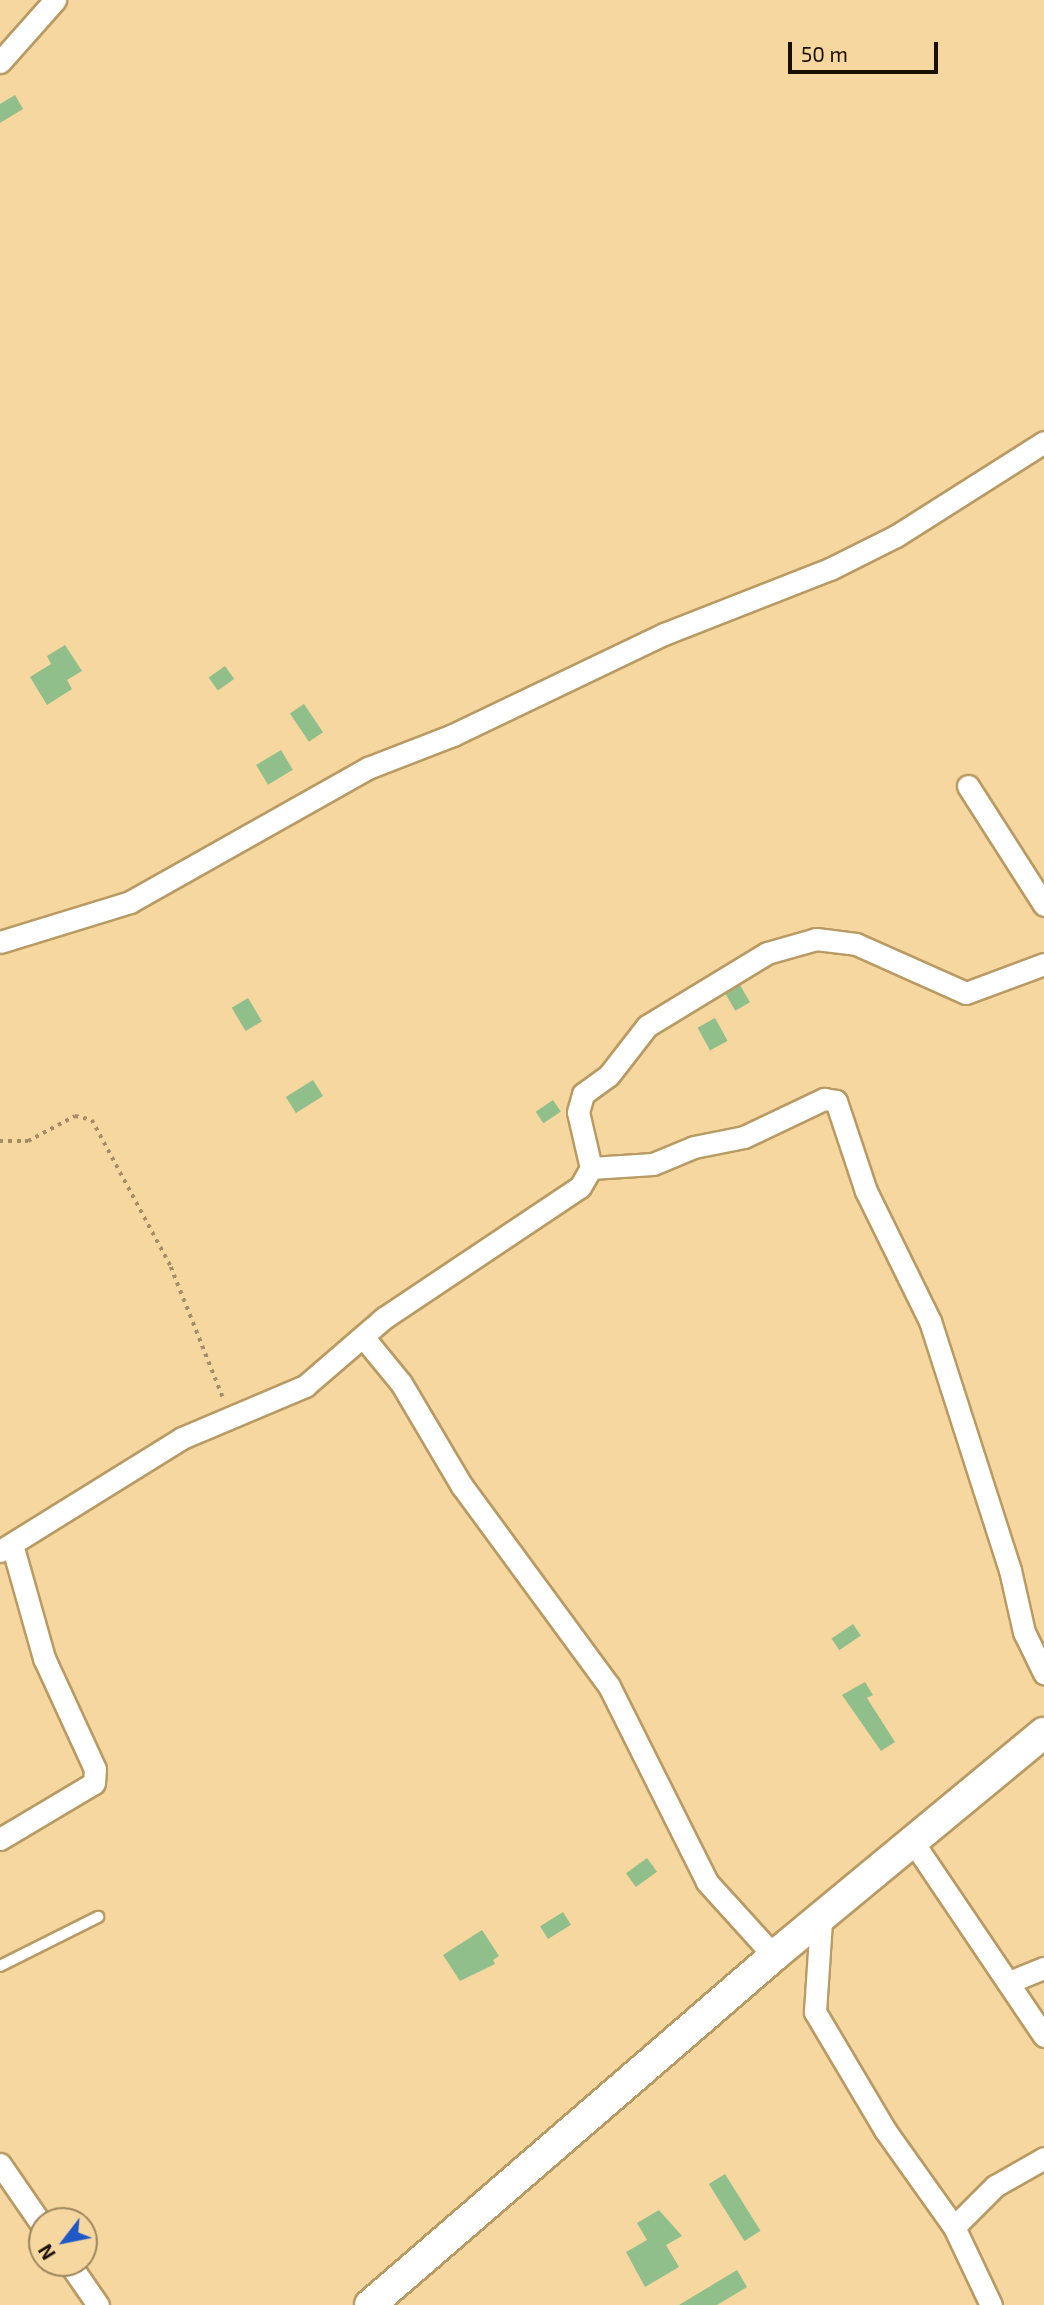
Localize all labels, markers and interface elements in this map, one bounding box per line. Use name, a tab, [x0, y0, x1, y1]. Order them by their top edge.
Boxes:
scale bar	[792, 28, 942, 72]
text: 50 m	[801, 41, 848, 66]
north arrow	[28, 2207, 98, 2277]
text: N	[33, 2240, 60, 2264]

